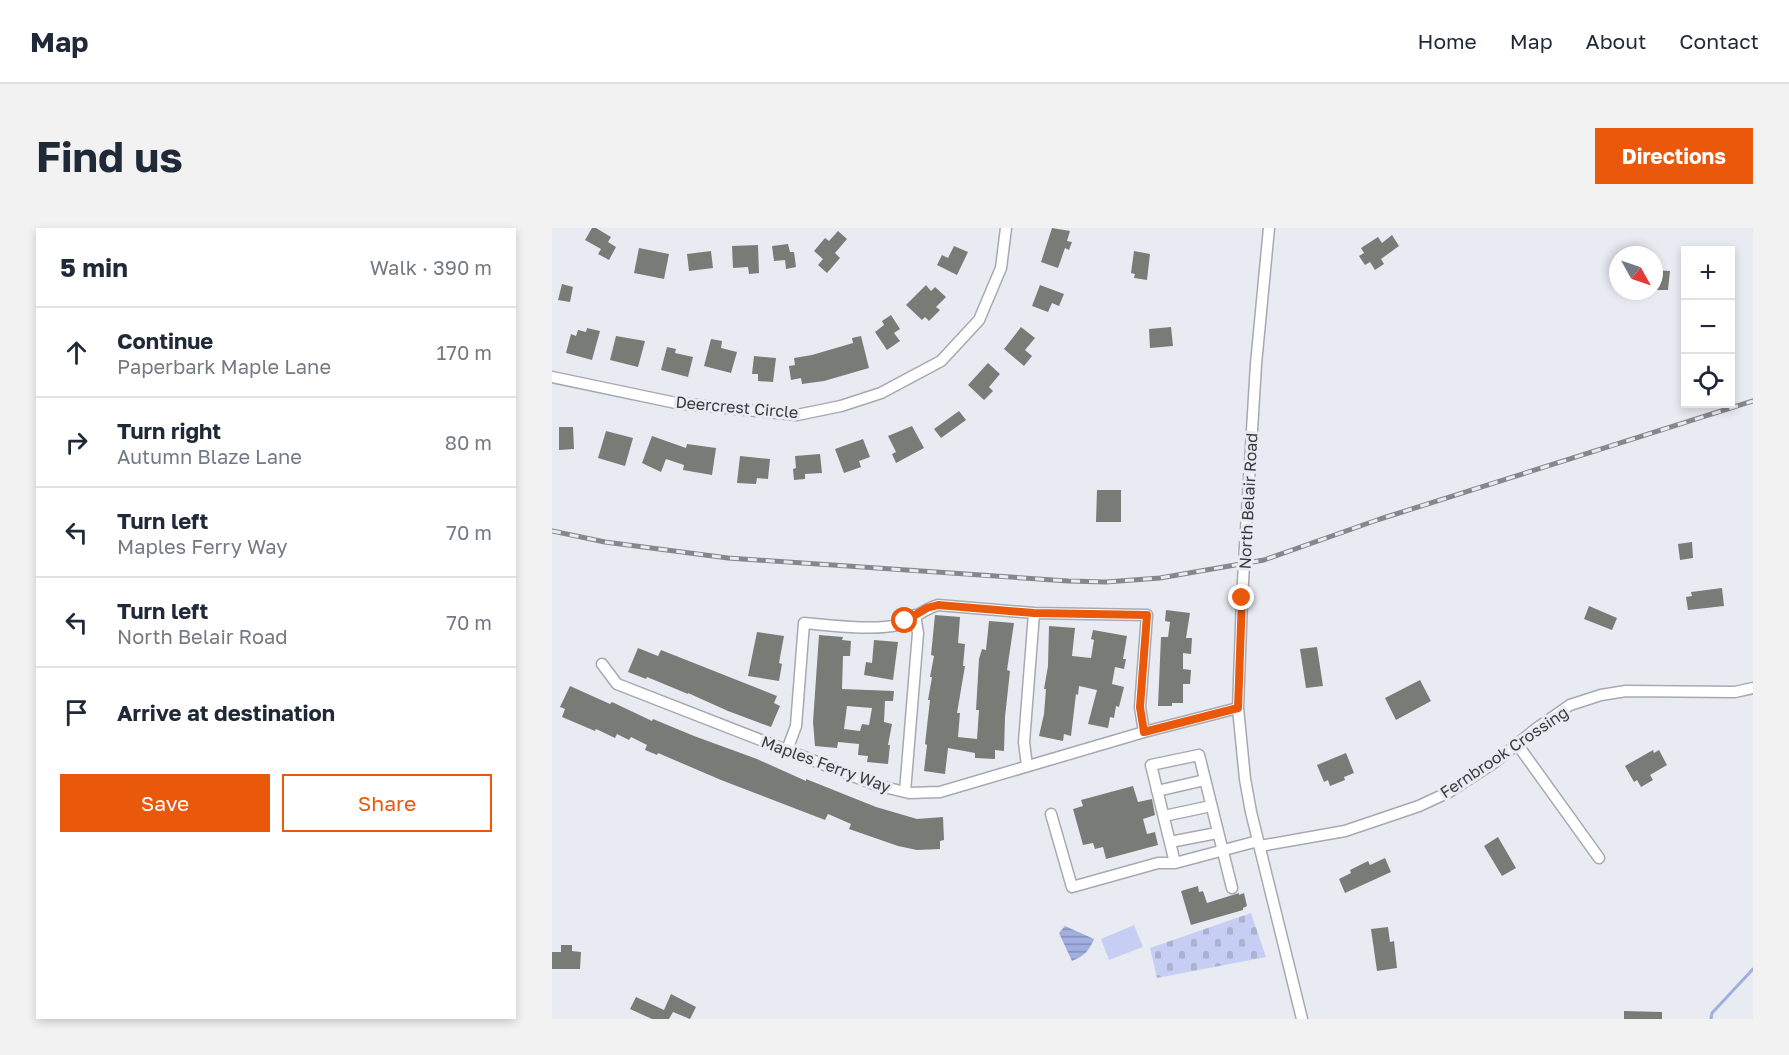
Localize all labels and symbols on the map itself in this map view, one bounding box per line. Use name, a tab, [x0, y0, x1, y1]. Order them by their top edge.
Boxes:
north arrow	[1609, 246, 1663, 300]
street label: Deercrest Circle	[675, 392, 799, 422]
street label: North Belair Road	[1234, 432, 1262, 570]
route end	[1228, 584, 1254, 610]
route start	[891, 607, 917, 633]
street label: Fernbrook Crossing	[1436, 702, 1572, 802]
street label: Maples Ferry Way	[759, 731, 894, 797]

